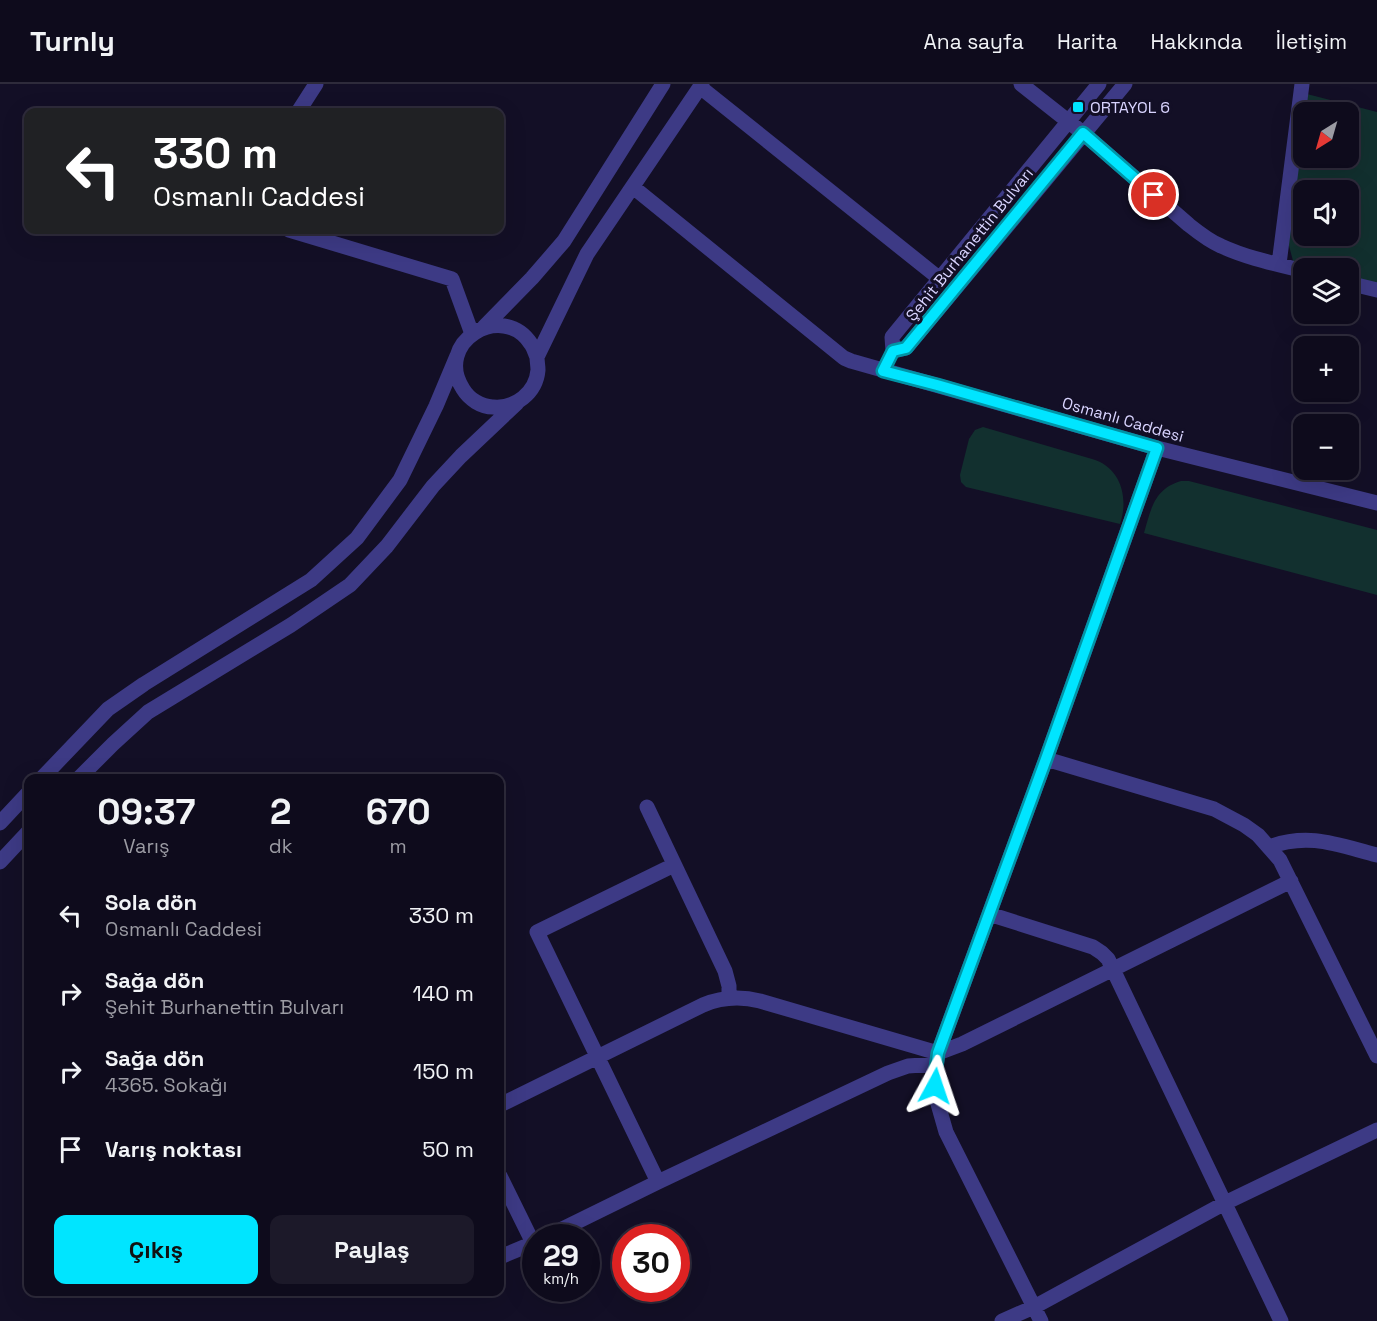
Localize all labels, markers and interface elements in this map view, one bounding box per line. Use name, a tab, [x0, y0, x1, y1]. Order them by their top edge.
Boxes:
text: Turnly	[30, 23, 115, 59]
text: Ana sayfa	[924, 28, 1024, 55]
text: Harita	[1057, 28, 1118, 55]
text: Hakkında	[1151, 28, 1243, 55]
text: İletişim	[1276, 28, 1347, 55]
place label: ORTAYOL 6	[1090, 97, 1170, 118]
marker: ORTAYOL 6	[1071, 100, 1085, 114]
north arrow	[1293, 102, 1359, 168]
map controls	[1293, 102, 1359, 480]
text: 330 m	[153, 127, 278, 180]
icon: left	[54, 132, 132, 210]
street label: Şehit Burhanettin Bulvarı	[901, 163, 1038, 325]
pin	[1128, 169, 1179, 220]
icon: arrive	[1137, 178, 1170, 211]
text: Osmanlı Caddesi	[153, 179, 365, 214]
button: sound	[1293, 180, 1359, 246]
button: layers	[1293, 258, 1359, 324]
button: +	[1293, 336, 1359, 402]
street label: Osmanlı Caddesi	[1060, 392, 1186, 447]
button: −	[1293, 414, 1359, 480]
text: 09:37	[97, 789, 195, 835]
text: 2	[270, 789, 291, 835]
text: 670	[366, 789, 431, 835]
text: Varış	[123, 833, 169, 859]
text: dk	[269, 833, 292, 859]
text: m	[390, 833, 407, 859]
text: Sola dön	[105, 888, 197, 916]
icon: left	[54, 899, 87, 932]
text: 330 m	[409, 901, 474, 929]
text: Osmanlı Caddesi	[105, 916, 262, 942]
text: Sağa dön	[105, 966, 204, 994]
icon: right	[54, 977, 87, 1010]
text: 140 m	[412, 979, 474, 1007]
text: Şehit Burhanettin Bulvarı	[105, 994, 344, 1020]
text: Sağa dön	[105, 1044, 204, 1072]
position arrow	[903, 1054, 967, 1118]
icon: right	[54, 1055, 87, 1088]
text: 150 m	[413, 1057, 474, 1085]
text: 4365. Sokağı	[105, 1072, 227, 1098]
icon: arrive	[54, 1133, 87, 1166]
text: Varış noktası	[105, 1135, 242, 1163]
text: 50 m	[422, 1135, 474, 1163]
button: Çıkış	[54, 1215, 258, 1284]
button: Paylaş	[270, 1215, 474, 1284]
speed limit sign: 30	[612, 1224, 690, 1302]
text: 29	[543, 1236, 579, 1275]
text: km/h	[543, 1269, 579, 1288]

